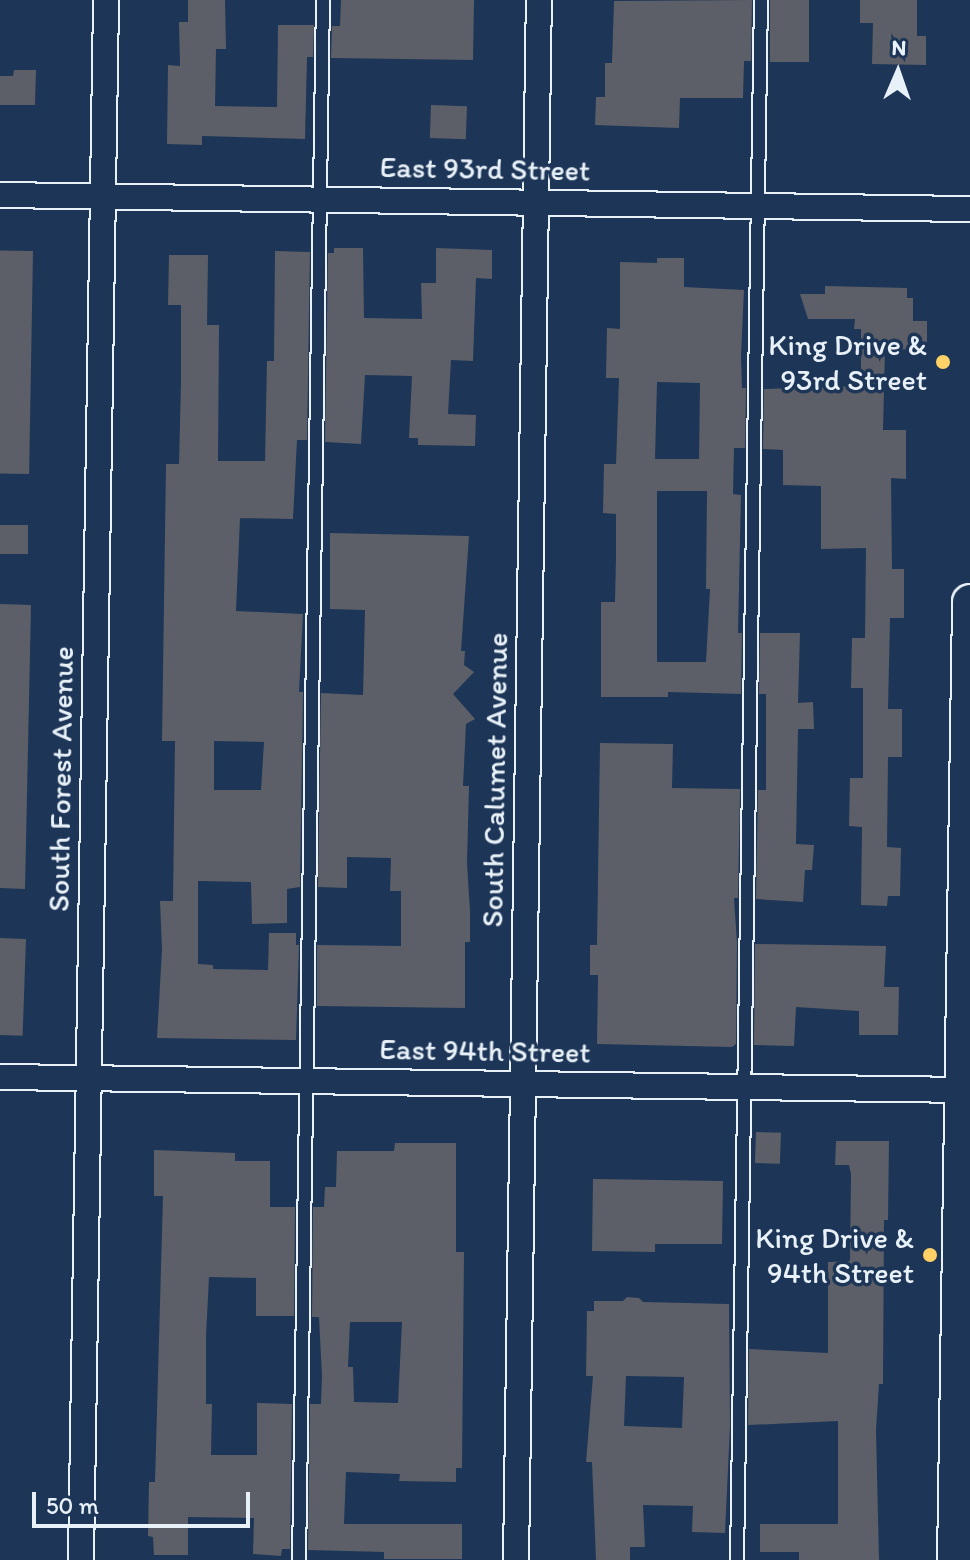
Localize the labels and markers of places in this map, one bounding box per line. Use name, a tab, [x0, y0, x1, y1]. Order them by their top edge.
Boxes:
place label: King Drive & 93rd Street	[767, 327, 927, 398]
marker: King Drive & 93rd Street	[934, 353, 952, 371]
place label: King Drive & 94th Street	[754, 1220, 914, 1290]
marker: King Drive & 94th Street	[921, 1246, 939, 1264]

